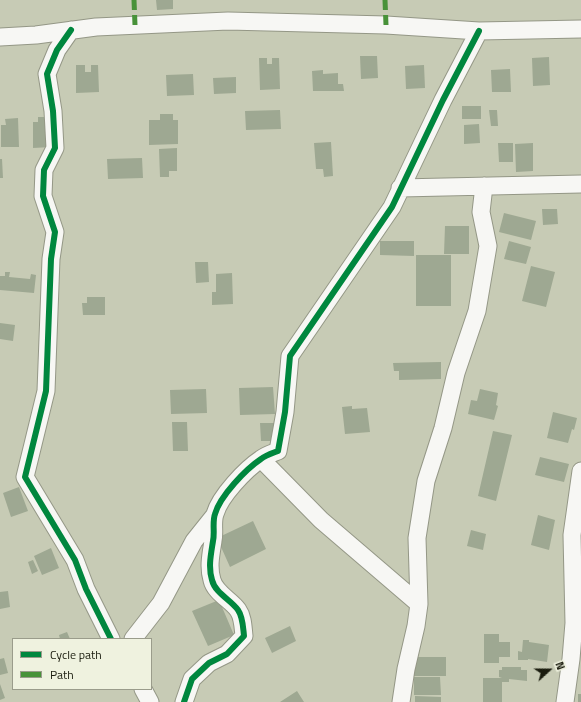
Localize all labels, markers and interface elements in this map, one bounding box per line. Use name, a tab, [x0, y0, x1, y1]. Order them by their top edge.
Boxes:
legend	[12, 638, 152, 690]
text: Cycle path	[50, 645, 102, 664]
north arrow	[529, 650, 569, 690]
text: N	[551, 659, 569, 672]
text: Path	[50, 665, 74, 684]

